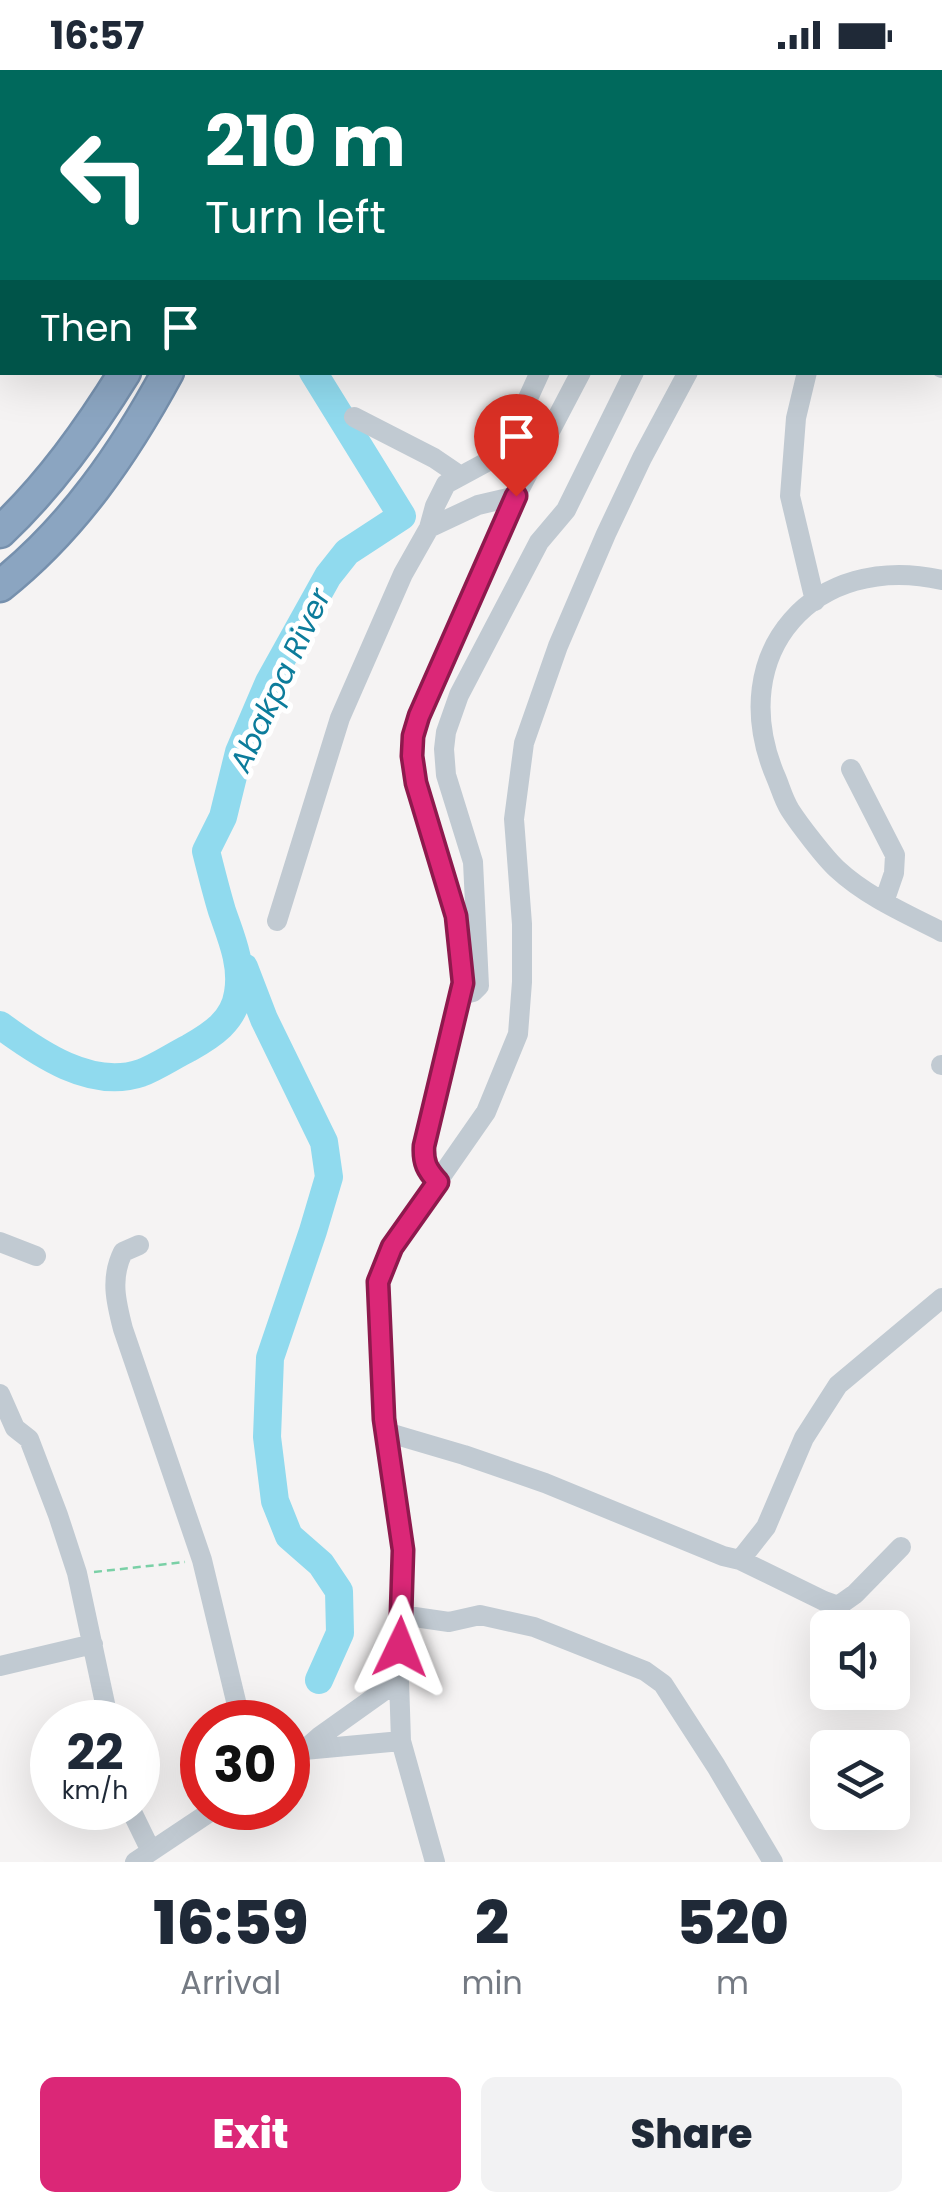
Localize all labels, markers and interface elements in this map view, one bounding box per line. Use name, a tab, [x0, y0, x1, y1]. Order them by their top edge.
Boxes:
text: 16:57	[50, 9, 144, 62]
text: 210 m	[205, 92, 406, 191]
icon: left	[40, 110, 170, 240]
text: Turn left	[205, 186, 386, 249]
icon: arrive	[153, 300, 208, 355]
text: Then	[40, 301, 133, 354]
pin	[474, 394, 559, 497]
icon: arrive	[489, 409, 544, 464]
water label: Abakpa River	[218, 580, 342, 780]
position arrow	[348, 1595, 452, 1699]
map controls	[810, 1610, 910, 1830]
button: sound	[810, 1610, 910, 1710]
speed limit sign: 30	[180, 1700, 310, 1830]
text: 22	[66, 1717, 124, 1788]
button: layers	[810, 1730, 910, 1830]
text: km/h	[62, 1773, 128, 1808]
text: 16:59	[153, 1881, 308, 1965]
text: 2	[475, 1881, 509, 1965]
text: 520	[676, 1881, 789, 1965]
text: Arrival	[180, 1960, 281, 2005]
text: min	[461, 1960, 523, 2005]
text: m	[716, 1960, 749, 2005]
button: Exit	[40, 2077, 461, 2192]
button: Share	[481, 2077, 902, 2192]

